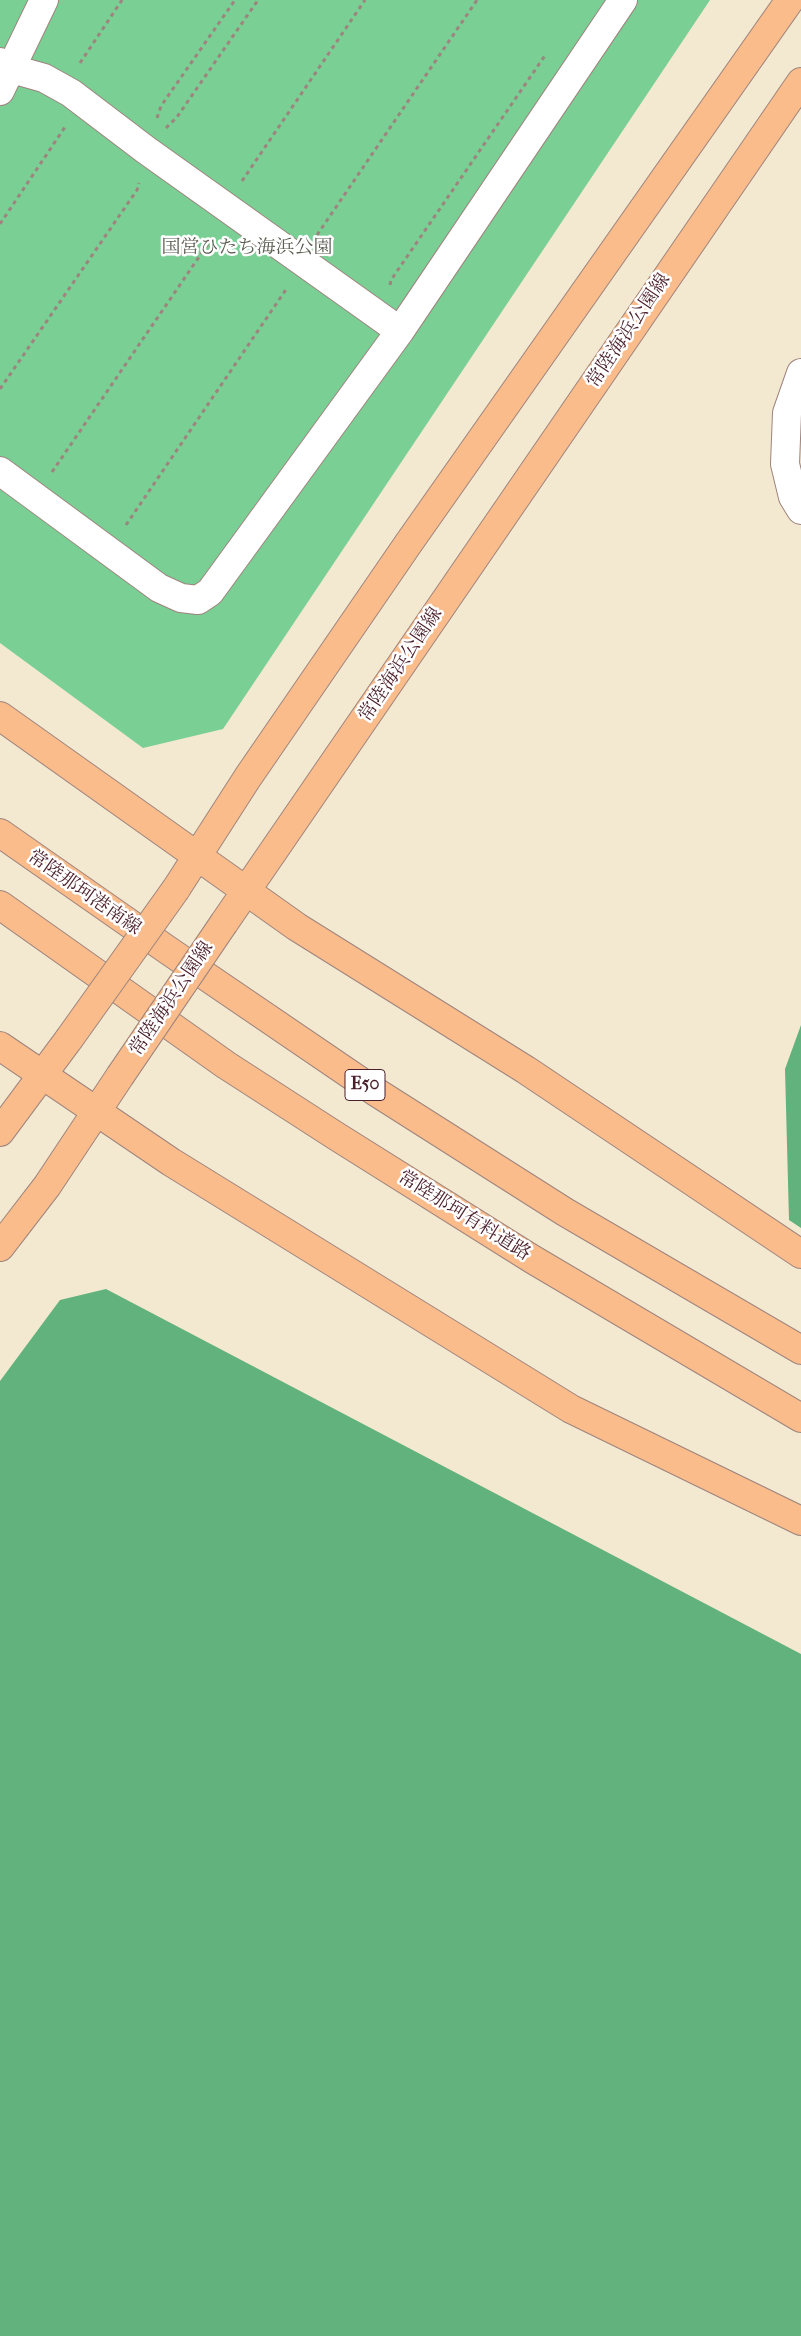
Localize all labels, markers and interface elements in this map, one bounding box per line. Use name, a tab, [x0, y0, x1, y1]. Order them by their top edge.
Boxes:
park label: 国営ひたち海浜公園	[162, 237, 332, 259]
street label: 常陸海浜公園線	[582, 269, 676, 393]
street label: 常陸海浜公園線	[354, 603, 448, 727]
street label: 常陸那珂港南線	[23, 846, 145, 940]
street label: 常陸海浜公園線	[125, 937, 219, 1061]
road number: E50	[345, 1070, 385, 1100]
street label: 常陸那珂有料道路	[394, 1166, 534, 1266]

